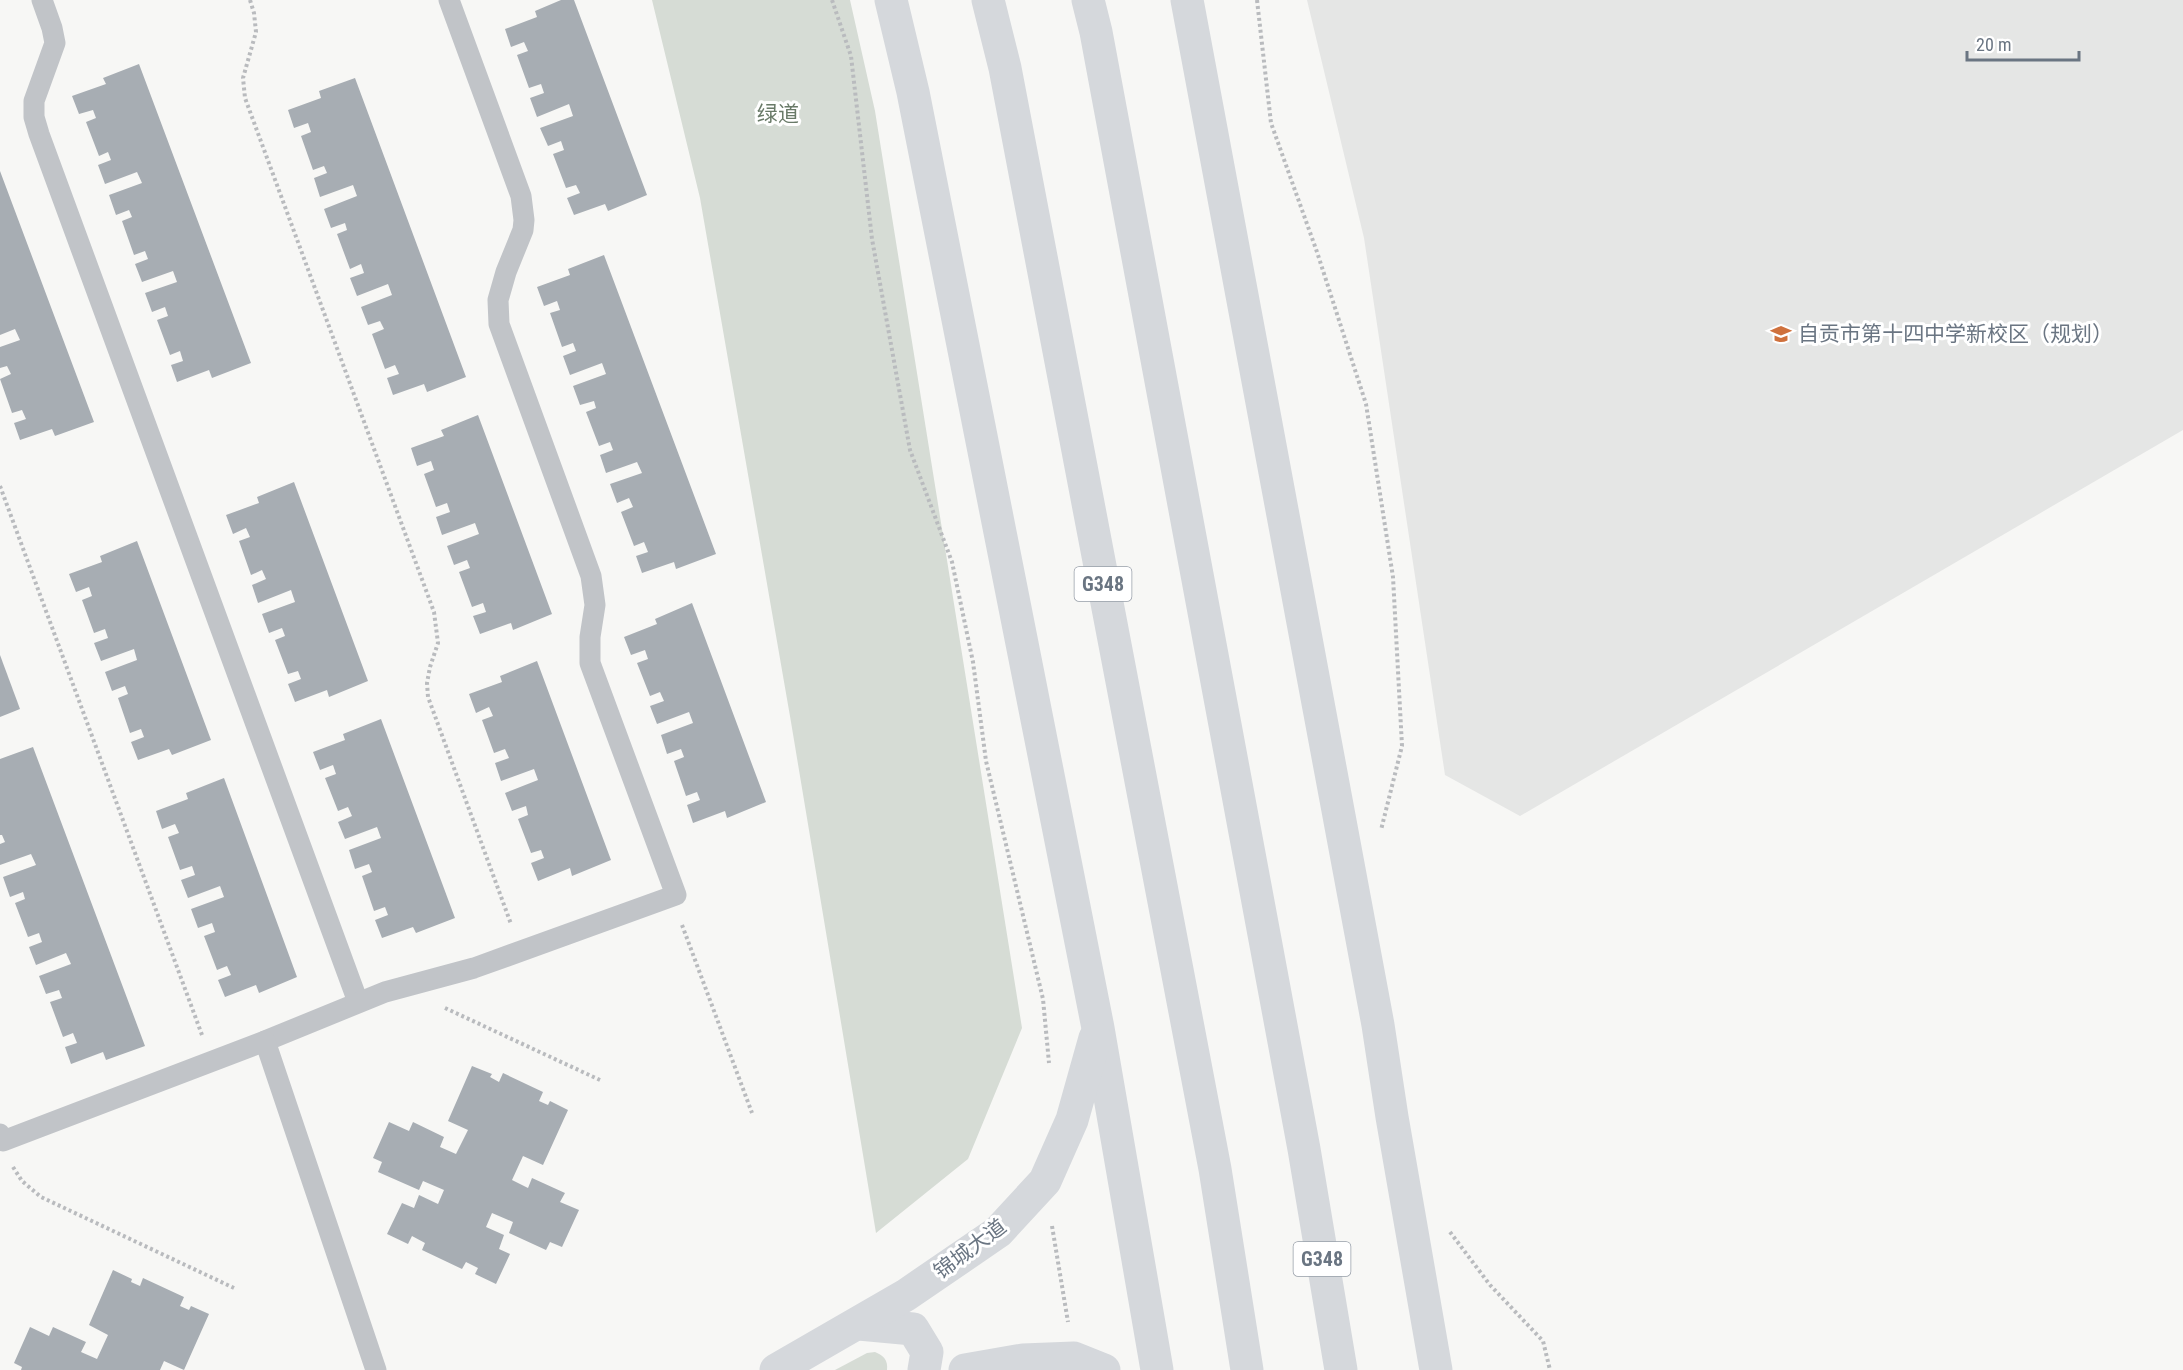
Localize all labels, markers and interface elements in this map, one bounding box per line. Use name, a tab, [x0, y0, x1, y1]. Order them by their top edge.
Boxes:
scale bar	[1967, 24, 2080, 62]
text: 20 m	[1976, 34, 2011, 55]
park label: 绿道	[757, 102, 799, 126]
school or university icon: 自贡市第十四中学新校区（规划）	[1769, 322, 1793, 346]
place label: 自贡市第十四中学新校区（规划）	[1798, 322, 2113, 346]
road number: G348	[1074, 567, 1132, 601]
street label: 锦城大道	[929, 1214, 1011, 1284]
road number: G348	[1294, 1242, 1350, 1276]

